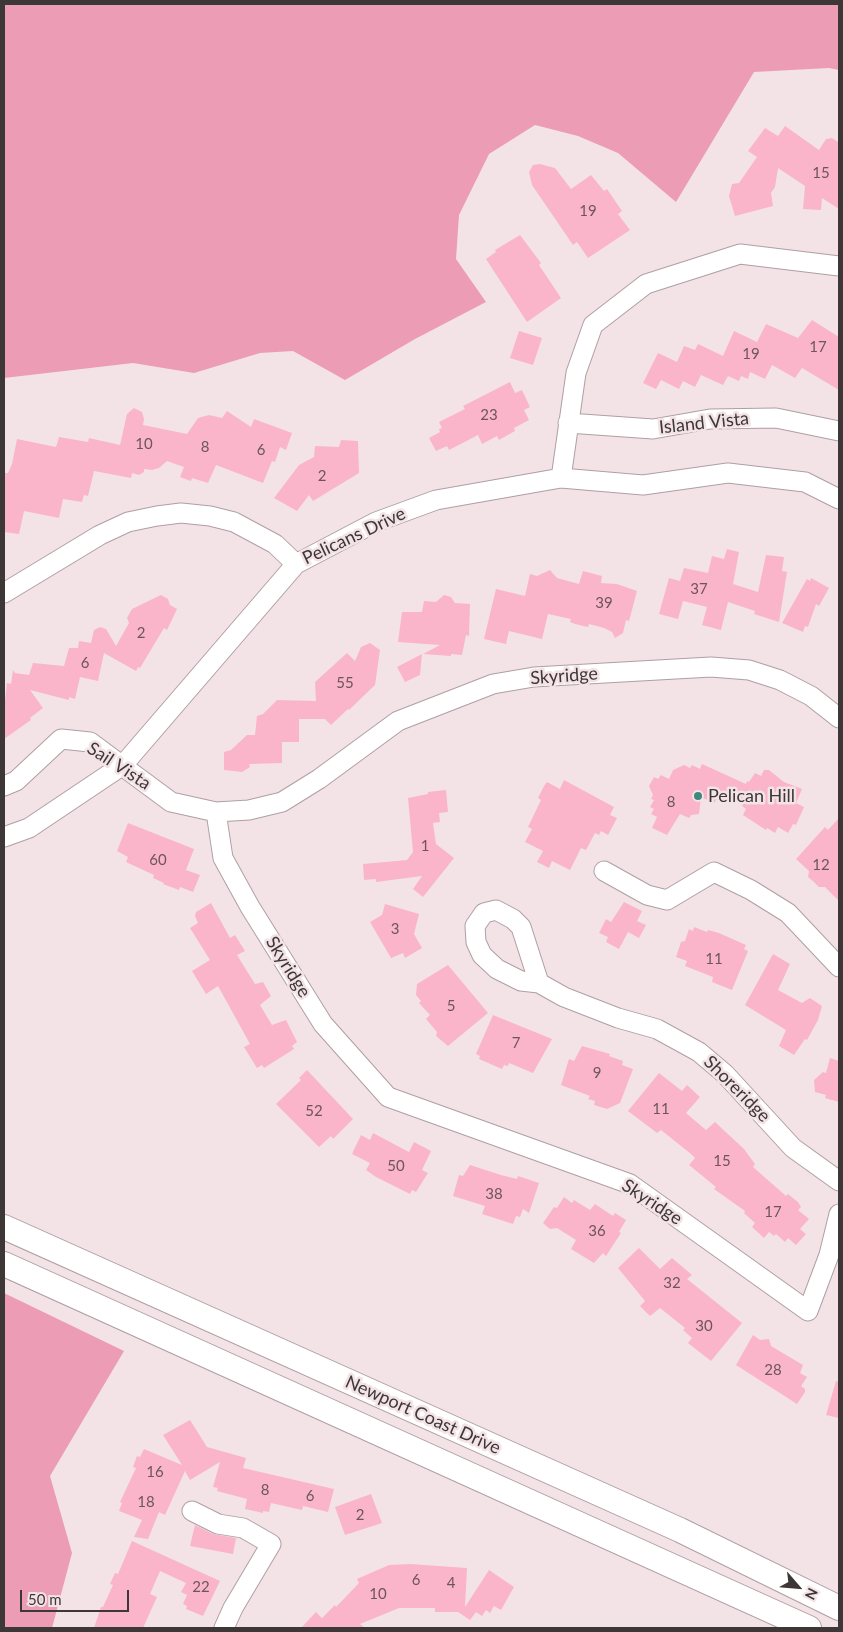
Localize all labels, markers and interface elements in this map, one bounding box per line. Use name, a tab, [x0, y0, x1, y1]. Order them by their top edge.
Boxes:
house number: 15	[812, 164, 830, 182]
house number: 19	[579, 202, 597, 220]
house number: 17	[809, 338, 827, 356]
house number: 19	[742, 345, 760, 363]
house number: 23	[480, 406, 498, 424]
street label: Island Vista	[658, 408, 750, 438]
house number: 10	[135, 435, 153, 453]
house number: 8	[201, 438, 209, 456]
house number: 6	[257, 441, 265, 459]
house number: 2	[318, 467, 326, 485]
street label: Pelicans Drive	[299, 503, 409, 569]
house number: 37	[690, 580, 708, 598]
house number: 39	[595, 594, 613, 612]
house number: 2	[137, 624, 145, 642]
house number: 6	[81, 654, 89, 672]
street label: Skyridge	[529, 663, 599, 689]
house number: 55	[336, 674, 354, 692]
street label: Sail Vista	[83, 737, 155, 795]
place label: Pelican Hill	[708, 785, 795, 807]
marker: Pelican Hill	[692, 790, 704, 802]
house number: 8	[667, 793, 675, 811]
house number: 1	[421, 837, 429, 855]
house number: 60	[149, 851, 167, 869]
house number: 12	[812, 856, 830, 874]
house number: 3	[391, 920, 399, 938]
street label: Skyridge	[261, 933, 315, 1001]
house number: 11	[705, 950, 723, 968]
house number: 5	[447, 997, 455, 1015]
house number: 7	[512, 1034, 520, 1052]
street label: Shoreridge	[699, 1051, 775, 1127]
house number: 9	[593, 1064, 601, 1082]
house number: 11	[652, 1100, 670, 1118]
house number: 52	[305, 1102, 323, 1120]
house number: 15	[713, 1152, 731, 1170]
house number: 50	[387, 1157, 405, 1175]
street label: Skyridge	[618, 1175, 686, 1229]
house number: 38	[485, 1185, 503, 1203]
house number: 17	[764, 1203, 782, 1221]
house number: 36	[588, 1222, 606, 1240]
house number: 32	[663, 1274, 681, 1292]
house number: 30	[695, 1317, 713, 1335]
house number: 28	[764, 1361, 782, 1379]
street label: Newport Coast Drive	[342, 1371, 504, 1459]
house number: 16	[146, 1463, 164, 1481]
house number: 8	[261, 1481, 269, 1499]
house number: 6	[306, 1487, 314, 1505]
house number: 18	[137, 1493, 155, 1511]
house number: 2	[356, 1506, 364, 1524]
north arrow	[773, 1562, 823, 1612]
house number: 6	[412, 1571, 420, 1589]
house number: 4	[447, 1574, 455, 1592]
house number: 22	[192, 1578, 210, 1596]
scale bar	[22, 1580, 131, 1612]
house number: 10	[369, 1585, 387, 1603]
text: N	[802, 1585, 822, 1603]
text: 50 m	[28, 1590, 62, 1608]

